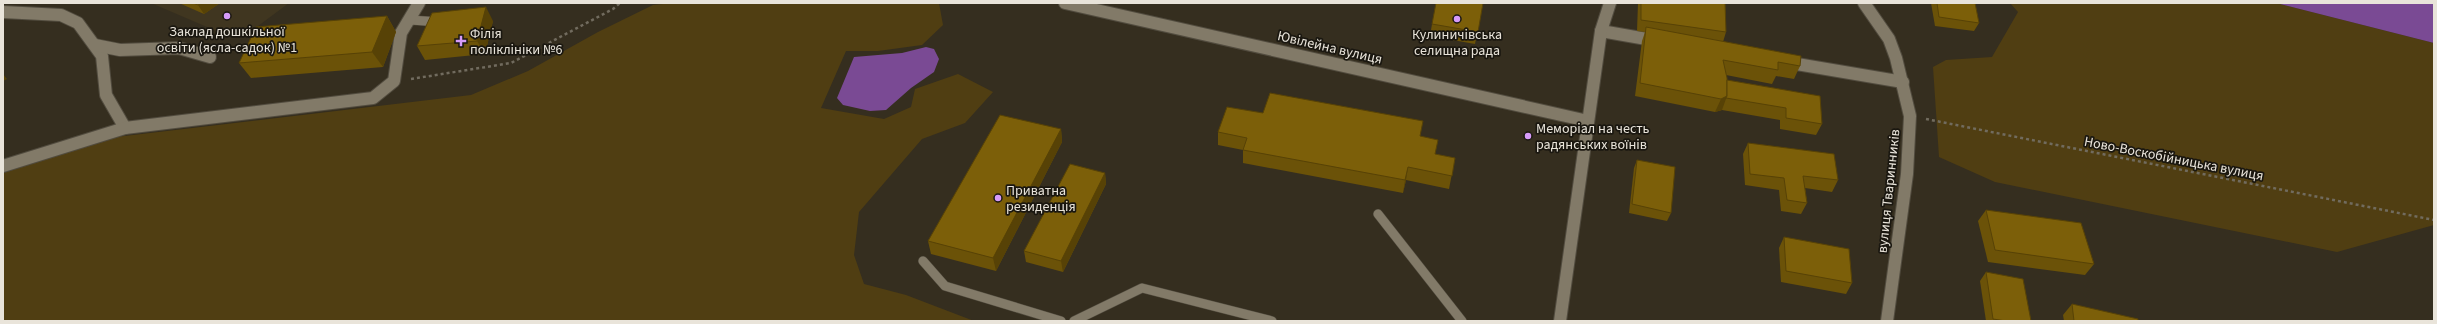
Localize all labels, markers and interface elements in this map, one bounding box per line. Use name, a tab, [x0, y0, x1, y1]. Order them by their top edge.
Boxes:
marker: Заклад дошкільної освіти (ясла-садок) №1	[222, 11, 232, 21]
marker: Кулиничівська селищна рада	[1452, 14, 1462, 24]
place label: Заклад дошкільної освіти (ясла-садок) №1	[157, 22, 297, 58]
place label: Філія поліклініки №6	[470, 24, 562, 60]
place label: Кулиничівська селищна рада	[1412, 25, 1502, 61]
street label: Ювілейна вулиця	[1275, 26, 1384, 70]
marker: Філія поліклініки №6	[455, 35, 467, 47]
place label: Меморіал на честь радянських воїнів	[1536, 119, 1650, 155]
street label: вулиця Тваринників	[1873, 128, 1905, 254]
marker: Меморіал на честь радянських воїнів	[1523, 131, 1533, 141]
street label: Ново-Воскобійницька вулиця	[2082, 132, 2265, 186]
place label: Приватна резиденція	[1006, 181, 1076, 217]
marker: Приватна резиденція	[993, 193, 1003, 203]

